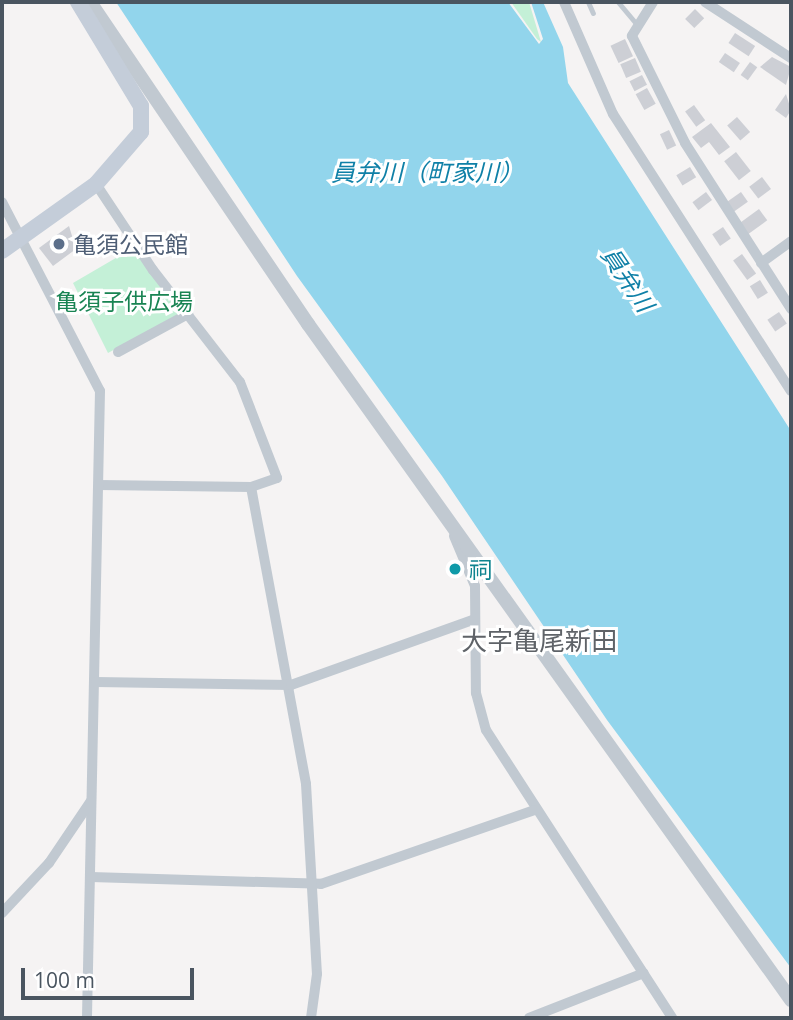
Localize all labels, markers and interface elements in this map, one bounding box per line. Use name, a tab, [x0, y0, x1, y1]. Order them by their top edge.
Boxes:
water label: 員弁川（町家川）	[331, 158, 523, 186]
place label: 亀須公民館	[73, 230, 188, 258]
marker: 亀須公民館	[51, 236, 67, 252]
water label: 員弁川	[596, 241, 660, 317]
park label: 亀須子供広場	[55, 287, 193, 315]
place label: 祠	[469, 555, 492, 583]
marker: 祠	[447, 561, 463, 577]
district label: 大字亀尾新田	[461, 625, 617, 657]
scale bar	[24, 954, 198, 998]
text: 100 m	[34, 966, 95, 994]

